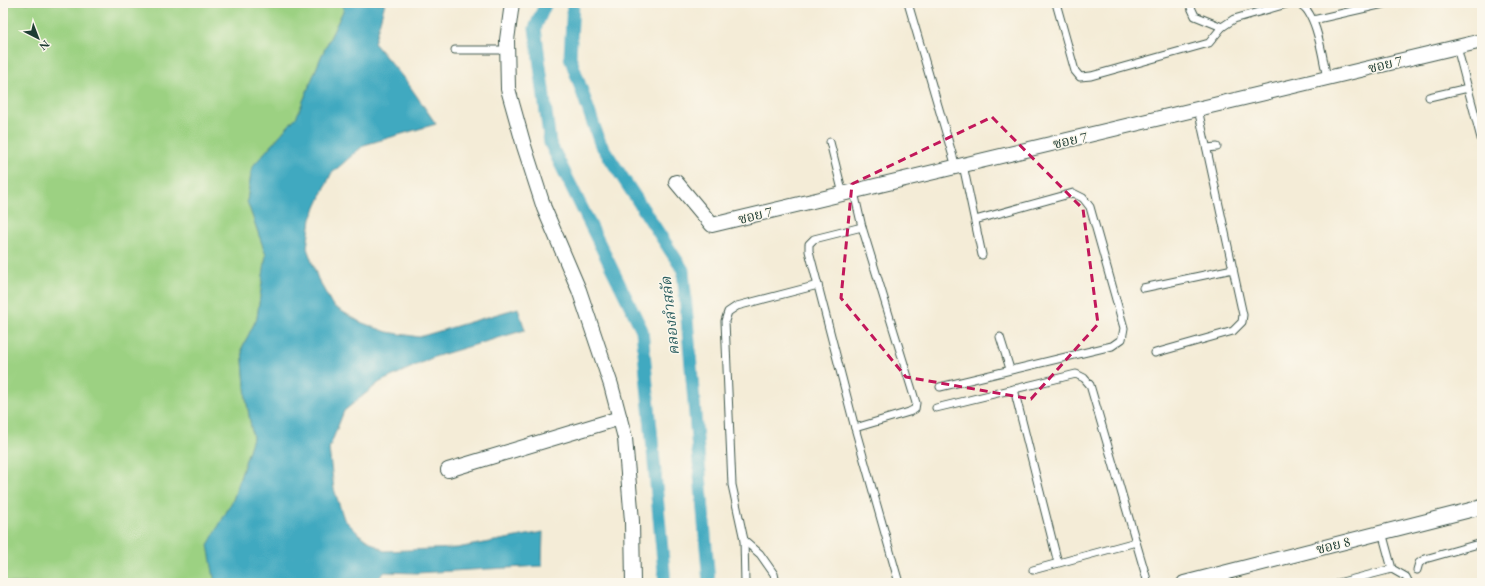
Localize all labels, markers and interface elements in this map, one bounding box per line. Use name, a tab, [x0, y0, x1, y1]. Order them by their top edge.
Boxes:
north arrow	[18, 18, 58, 58]
text: N	[37, 37, 53, 54]
street label: ซอย 7	[1366, 51, 1404, 77]
street label: ซอย 7	[1051, 127, 1089, 153]
street label: ซอย 7	[736, 202, 774, 228]
water label: คลองลำสลัด	[656, 275, 683, 356]
street label: ซอย 8	[1314, 532, 1352, 558]

